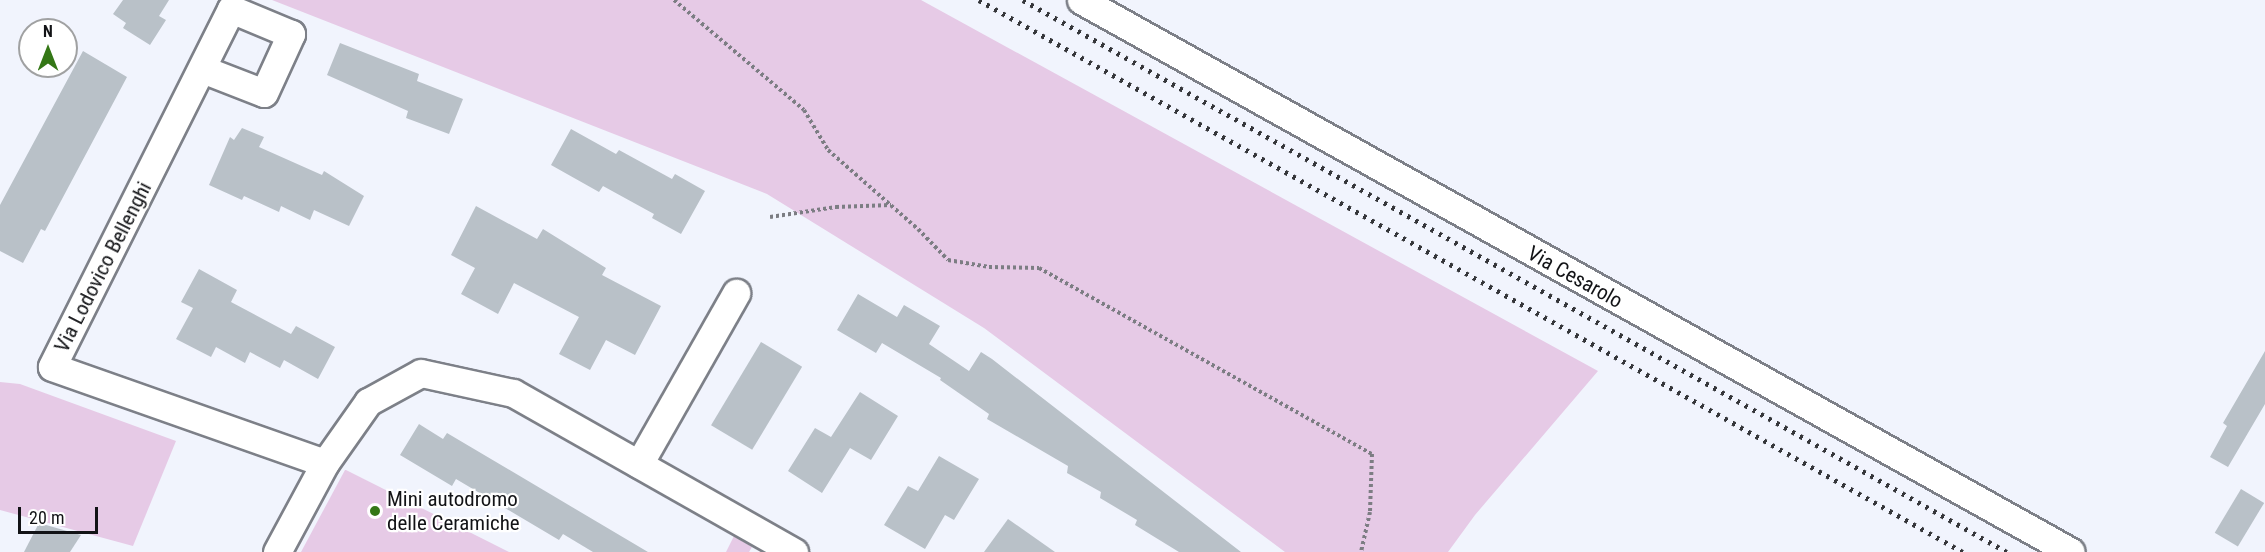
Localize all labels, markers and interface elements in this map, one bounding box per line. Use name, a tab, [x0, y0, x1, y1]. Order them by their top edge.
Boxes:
north arrow	[18, 18, 78, 78]
text: N	[43, 22, 53, 41]
street label: Via Lodovico Bellenghi	[49, 178, 157, 356]
street label: Via Cesarolo	[1523, 241, 1627, 313]
place label: Mini autodromo delle Ceramiche	[387, 486, 520, 536]
scale bar	[21, 495, 100, 533]
marker: Mini autodromo delle Ceramiche	[368, 504, 382, 518]
text: 20 m	[29, 507, 64, 528]

